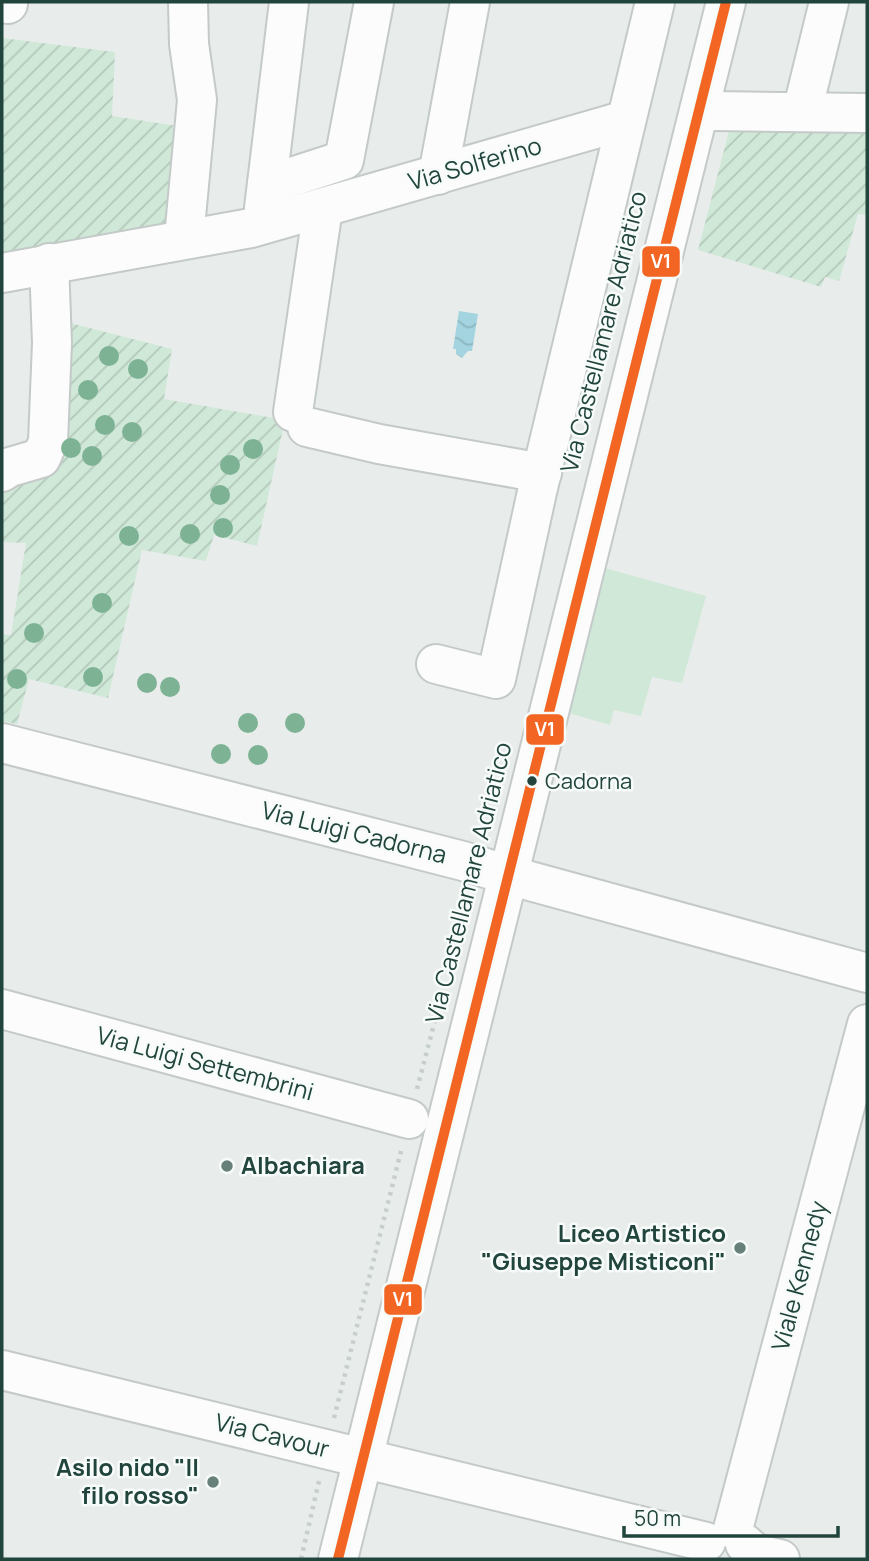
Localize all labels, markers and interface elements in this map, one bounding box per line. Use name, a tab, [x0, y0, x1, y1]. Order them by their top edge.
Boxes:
street label: Via Solferino	[404, 128, 545, 197]
street label: Via Castellamare Adriatico	[552, 188, 653, 476]
line badge: V1	[641, 245, 681, 278]
text: V1	[651, 248, 671, 274]
line badge: V1	[525, 713, 565, 746]
text: V1	[535, 716, 555, 742]
street label: Via Castellamare Adriatico	[417, 739, 518, 1027]
place label: Cadorna	[545, 766, 632, 796]
marker: Cadorna	[525, 774, 539, 788]
street label: Via Luigi Cadorna	[258, 793, 450, 870]
street label: Via Luigi Settembrini	[93, 1018, 318, 1107]
place label: Albachiara	[241, 1148, 365, 1181]
marker: Albachiara	[219, 1158, 235, 1174]
street label: Viale Kennedy	[763, 1197, 834, 1354]
place label: Liceo Artistico "Giuseppe Misticoni"	[481, 1216, 726, 1277]
marker: Liceo Artistico "Giuseppe Misticoni"	[732, 1240, 748, 1256]
line badge: V1	[383, 1283, 423, 1316]
text: V1	[393, 1286, 413, 1312]
street label: Via Cavour	[212, 1404, 333, 1465]
place label: Asilo nido "Il filo rosso"	[56, 1450, 199, 1511]
marker: Asilo nido "Il filo rosso"	[205, 1474, 221, 1490]
scale bar	[624, 1494, 838, 1538]
text: 50 m	[634, 1504, 681, 1532]

